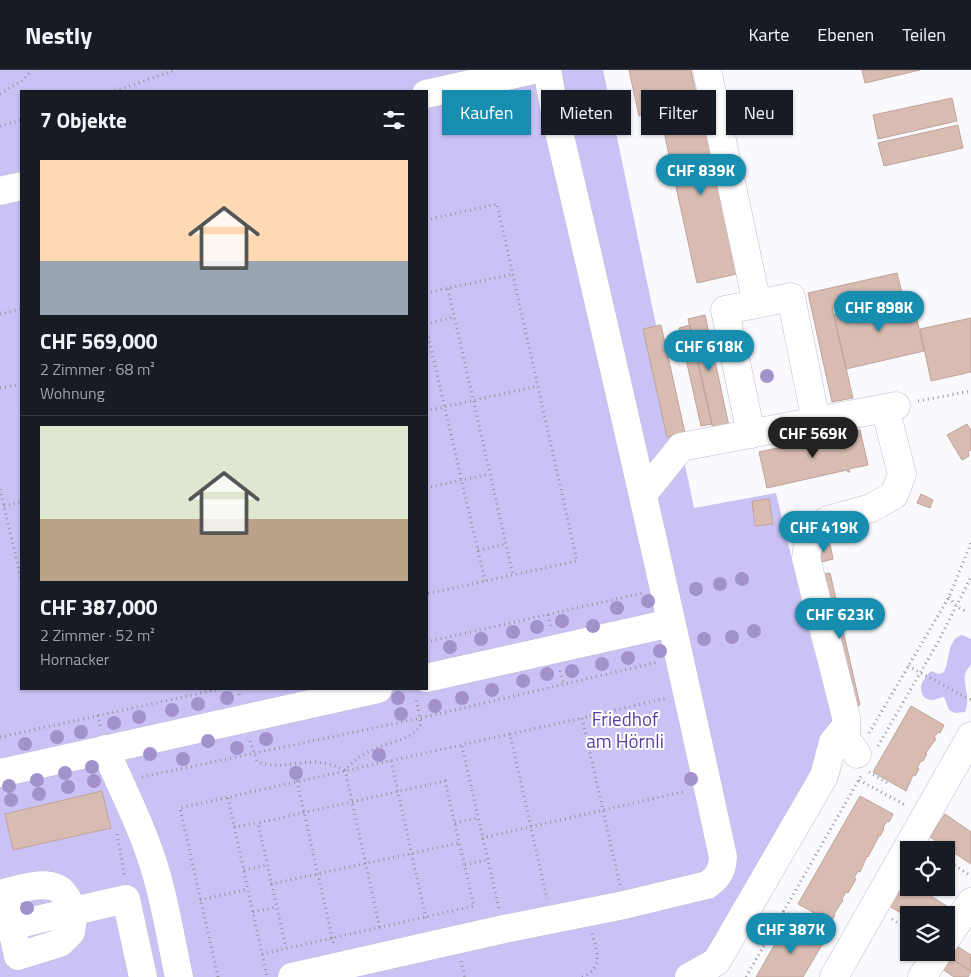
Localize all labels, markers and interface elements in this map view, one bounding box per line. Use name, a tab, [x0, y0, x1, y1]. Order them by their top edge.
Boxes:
text: Nestly	[25, 17, 92, 53]
text: Karte	[748, 21, 789, 48]
text: Ebenen	[817, 21, 874, 48]
text: Teilen	[902, 21, 946, 48]
chip: Kaufen	[442, 90, 531, 135]
chip: Mieten	[541, 90, 631, 135]
chip: Filter	[641, 90, 716, 135]
chip: Neu	[726, 90, 793, 135]
text: 7 Objekte	[40, 104, 127, 136]
icon: filters	[380, 106, 408, 134]
pin: CHF 839K	[649, 154, 753, 196]
text: CHF 839K	[667, 158, 735, 182]
icon: home	[179, 193, 269, 283]
pin: CHF 898K	[827, 290, 931, 333]
text: CHF 898K	[845, 295, 913, 319]
text: CHF 569,000	[40, 325, 157, 357]
pin: CHF 618K	[657, 330, 761, 372]
text: CHF 618K	[675, 334, 743, 358]
text: 2 Zimmer · 68 m²	[40, 357, 155, 381]
text: Wohnung	[40, 381, 105, 405]
pin: CHF 569K	[761, 416, 865, 459]
text: CHF 569K	[779, 421, 847, 445]
icon: home	[179, 458, 269, 548]
pin: CHF 419K	[772, 510, 876, 553]
text: CHF 419K	[790, 515, 858, 539]
text: CHF 387,000	[40, 591, 157, 623]
pin: CHF 623K	[788, 598, 892, 640]
text: CHF 623K	[806, 602, 874, 626]
text: 2 Zimmer · 52 m²	[40, 623, 155, 647]
text: Hornacker	[40, 647, 109, 671]
park label: Friedhof am Hörnli	[586, 704, 664, 755]
map controls	[900, 841, 955, 961]
button: locate	[900, 841, 955, 896]
button: layers	[900, 906, 955, 961]
pin: CHF 387K	[739, 912, 843, 955]
text: CHF 387K	[757, 917, 825, 941]

